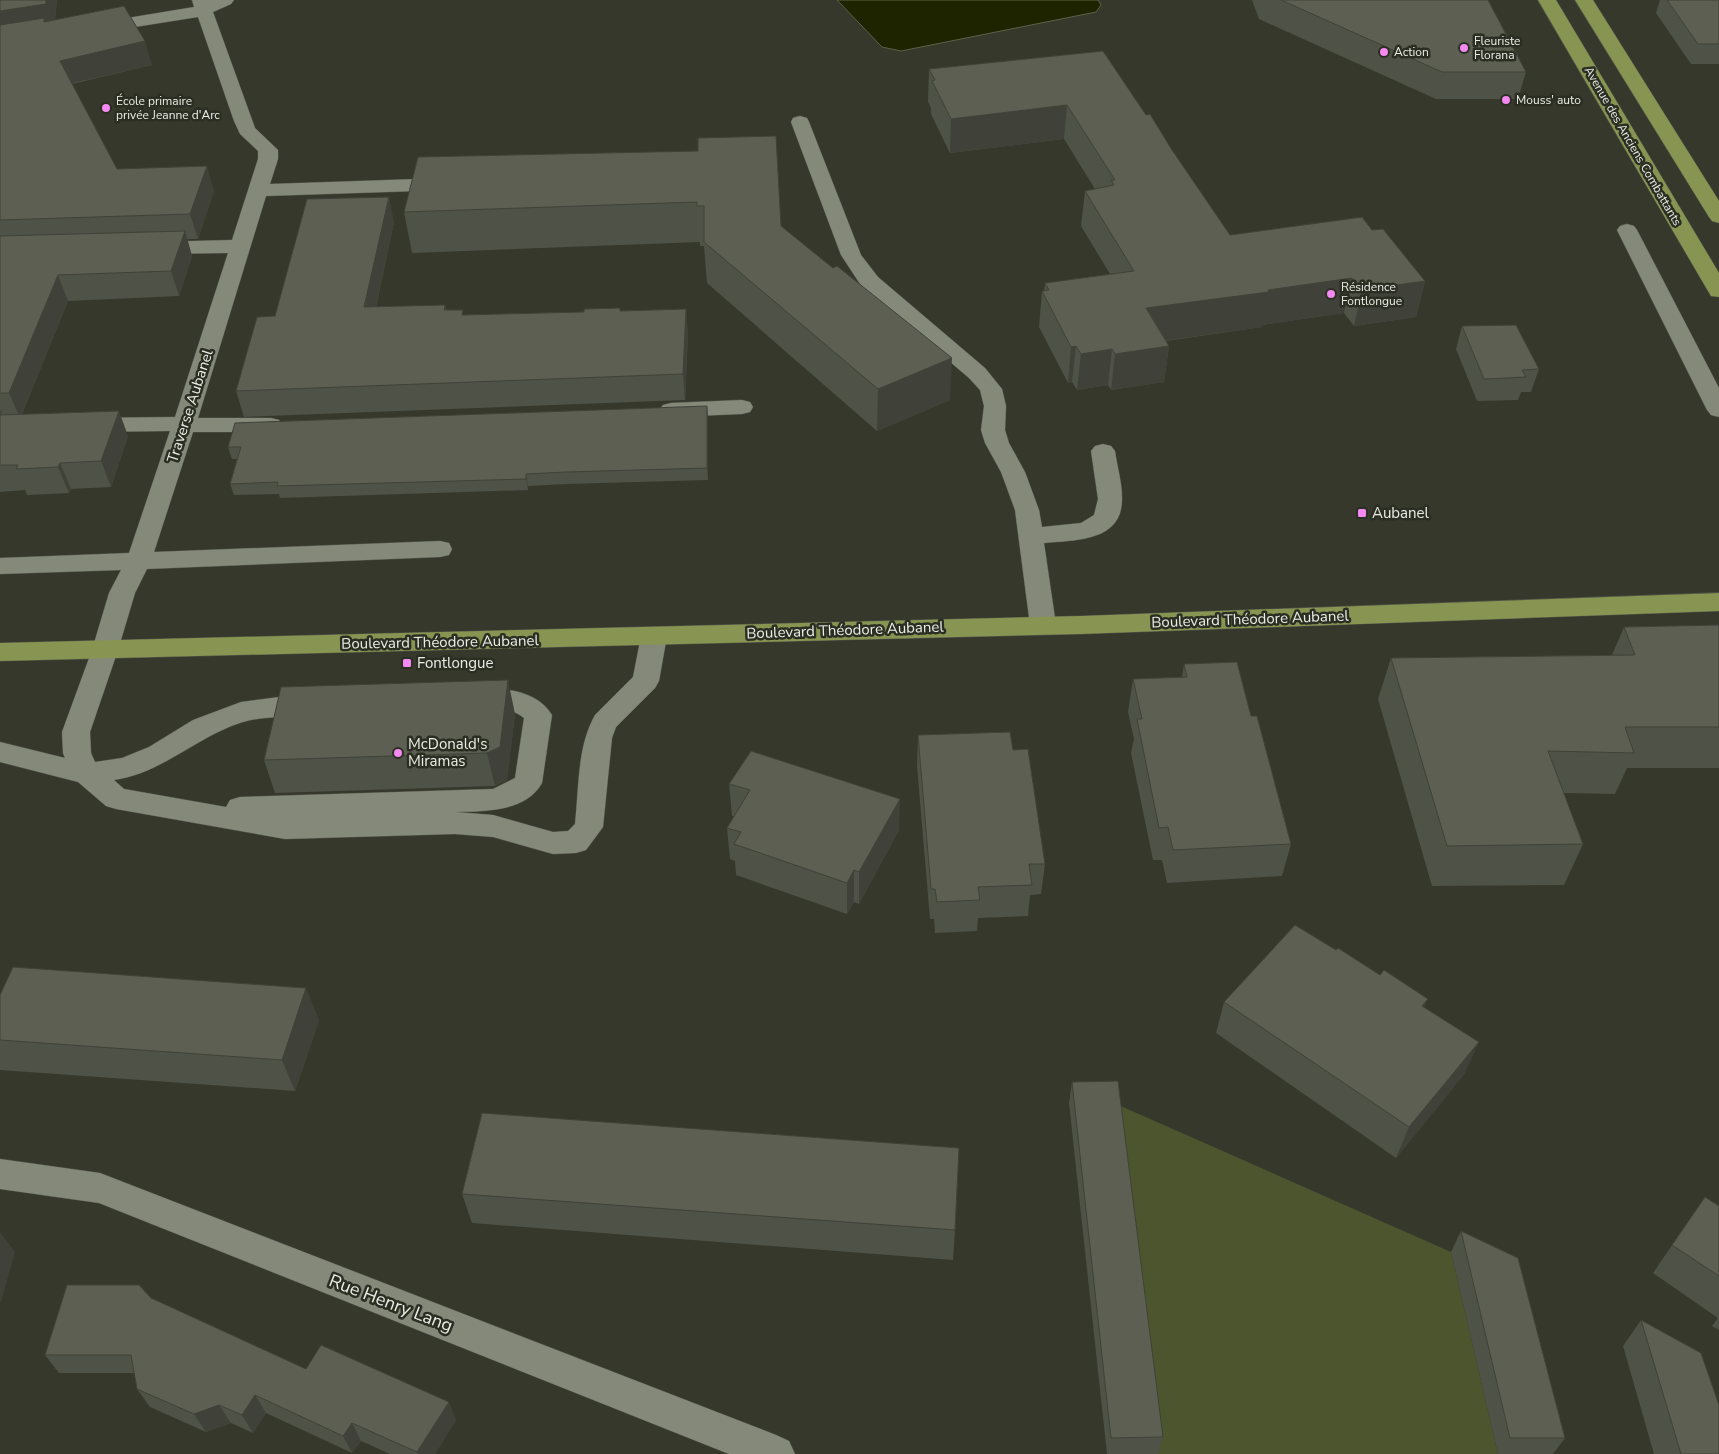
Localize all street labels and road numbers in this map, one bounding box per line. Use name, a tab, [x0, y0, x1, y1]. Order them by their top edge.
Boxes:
street label: Avenue des Anciens Combattants	[1581, 63, 1685, 229]
street label: Traverse Aubanel	[162, 346, 218, 465]
street label: Boulevard Théodore Aubanel	[1151, 606, 1350, 632]
street label: Boulevard Théodore Aubanel	[746, 617, 945, 643]
street label: Boulevard Théodore Aubanel	[341, 630, 540, 654]
street label: Rue Henry Lang	[326, 1268, 456, 1338]

